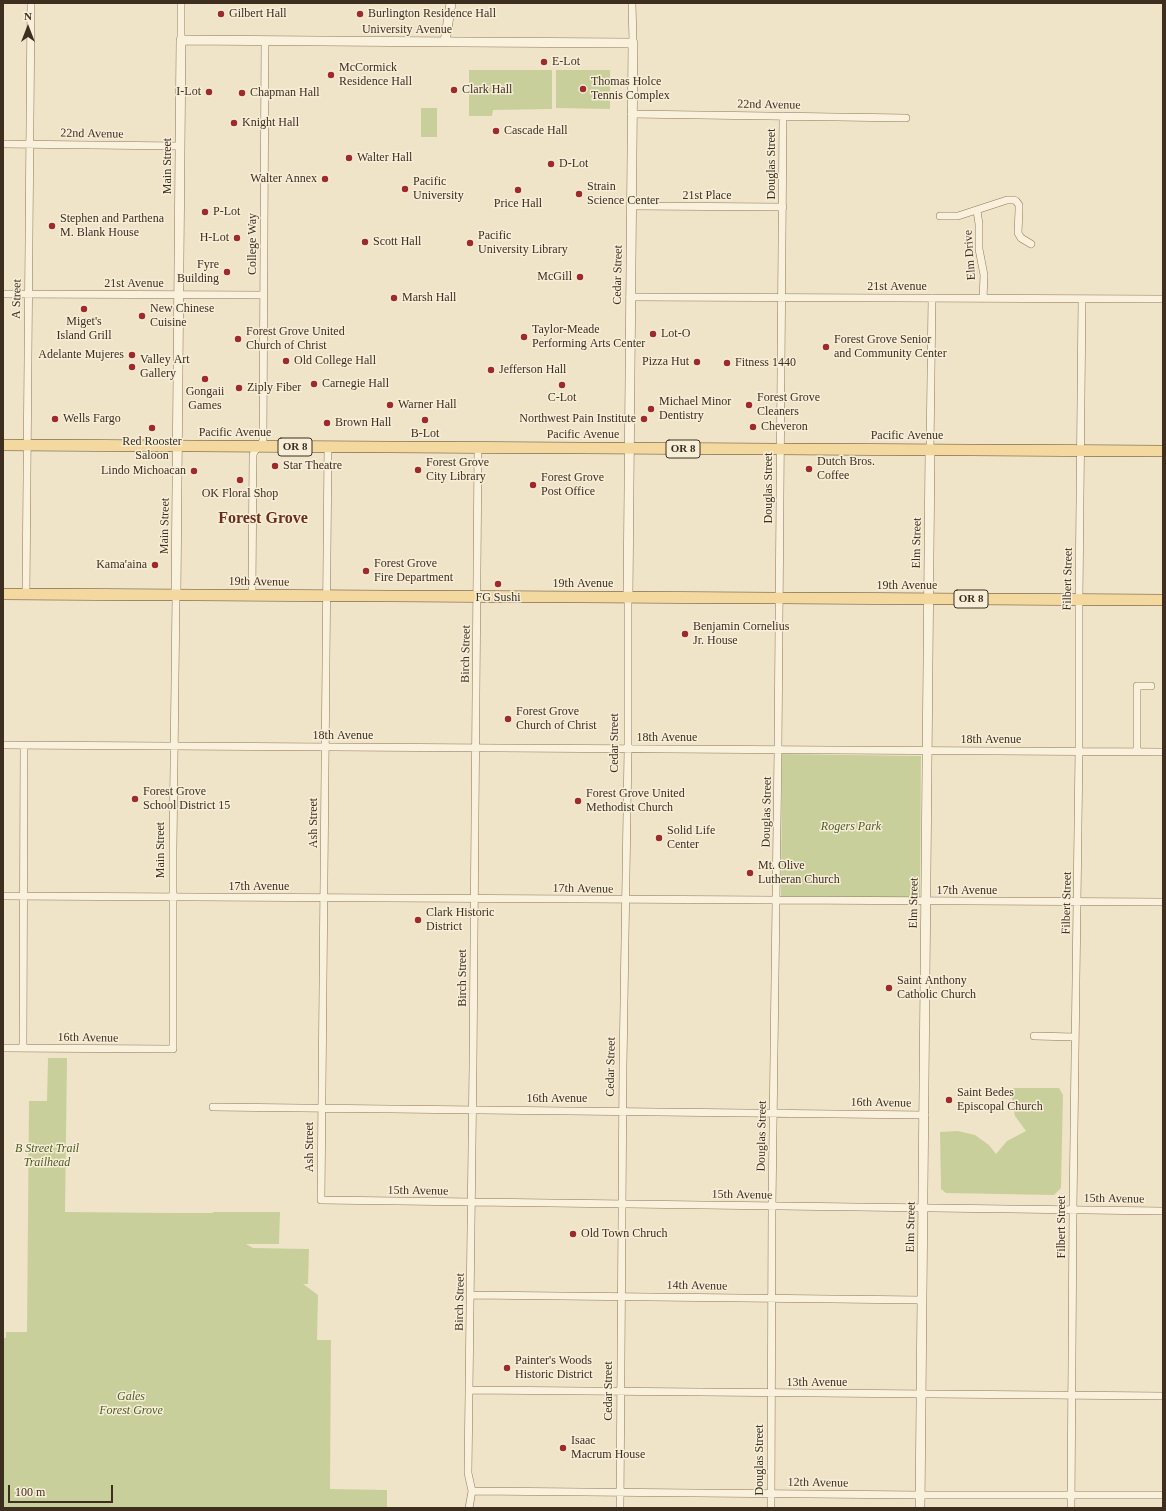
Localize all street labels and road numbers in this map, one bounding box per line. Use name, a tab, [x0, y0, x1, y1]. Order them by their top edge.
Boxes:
street label: University Avenue	[362, 23, 452, 37]
street label: 22nd Avenue	[737, 97, 801, 113]
street label: 22nd Avenue	[60, 126, 124, 142]
street label: Douglas Street	[765, 129, 779, 199]
street label: Main Street	[161, 138, 175, 194]
street label: 21st Place	[683, 189, 731, 203]
street label: College Way	[246, 213, 260, 275]
street label: Elm Drive	[961, 229, 979, 281]
street label: Cedar Street	[610, 245, 626, 305]
street label: 21st Avenue	[104, 277, 164, 291]
street label: A Street	[9, 279, 25, 319]
street label: 21st Avenue	[867, 280, 927, 294]
street label: Pacific Avenue	[199, 426, 271, 440]
street label: Pacific Avenue	[547, 428, 619, 442]
street label: Pacific Avenue	[871, 429, 943, 443]
road number: OR 8	[278, 438, 312, 456]
road number: OR 8	[666, 440, 700, 458]
street label: Douglas Street	[762, 453, 776, 523]
street label: Main Street	[157, 498, 173, 554]
street label: Elm Street	[909, 517, 925, 569]
street label: Filbert Street	[1060, 547, 1076, 611]
street label: 19th Avenue	[228, 574, 290, 590]
street label: 19th Avenue	[553, 577, 613, 591]
street label: 19th Avenue	[877, 579, 937, 593]
road number: OR 8	[954, 590, 988, 608]
street label: Birch Street	[458, 625, 474, 683]
street label: Cedar Street	[608, 713, 622, 773]
street label: 18th Avenue	[313, 729, 373, 743]
street label: 18th Avenue	[637, 731, 697, 745]
street label: 18th Avenue	[961, 733, 1021, 747]
street label: Douglas Street	[759, 776, 775, 848]
street label: Ash Street	[307, 798, 321, 848]
street label: Main Street	[154, 822, 168, 878]
street label: Filbert Street	[1059, 871, 1075, 935]
street label: Elm Street	[906, 877, 922, 929]
street label: 17th Avenue	[229, 880, 289, 894]
street label: 17th Avenue	[552, 881, 614, 897]
street label: 17th Avenue	[937, 884, 997, 898]
street label: Birch Street	[456, 949, 470, 1007]
street label: 16th Avenue	[57, 1030, 119, 1046]
street label: Cedar Street	[603, 1037, 619, 1097]
street label: 16th Avenue	[527, 1092, 587, 1106]
street label: 16th Avenue	[850, 1095, 912, 1111]
street label: Douglas Street	[754, 1100, 770, 1172]
street label: Ash Street	[303, 1122, 317, 1172]
street label: 15th Avenue	[387, 1183, 449, 1199]
street label: 15th Avenue	[711, 1187, 773, 1203]
street label: 15th Avenue	[1083, 1191, 1145, 1207]
street label: Filbert Street	[1055, 1196, 1069, 1258]
street label: Elm Street	[903, 1201, 919, 1253]
street label: Birch Street	[452, 1273, 468, 1331]
street label: 14th Avenue	[666, 1278, 728, 1294]
street label: Cedar Street	[602, 1361, 616, 1421]
street label: 13th Avenue	[787, 1376, 847, 1390]
street label: Douglas Street	[753, 1425, 767, 1495]
street label: 12th Avenue	[787, 1475, 849, 1491]

